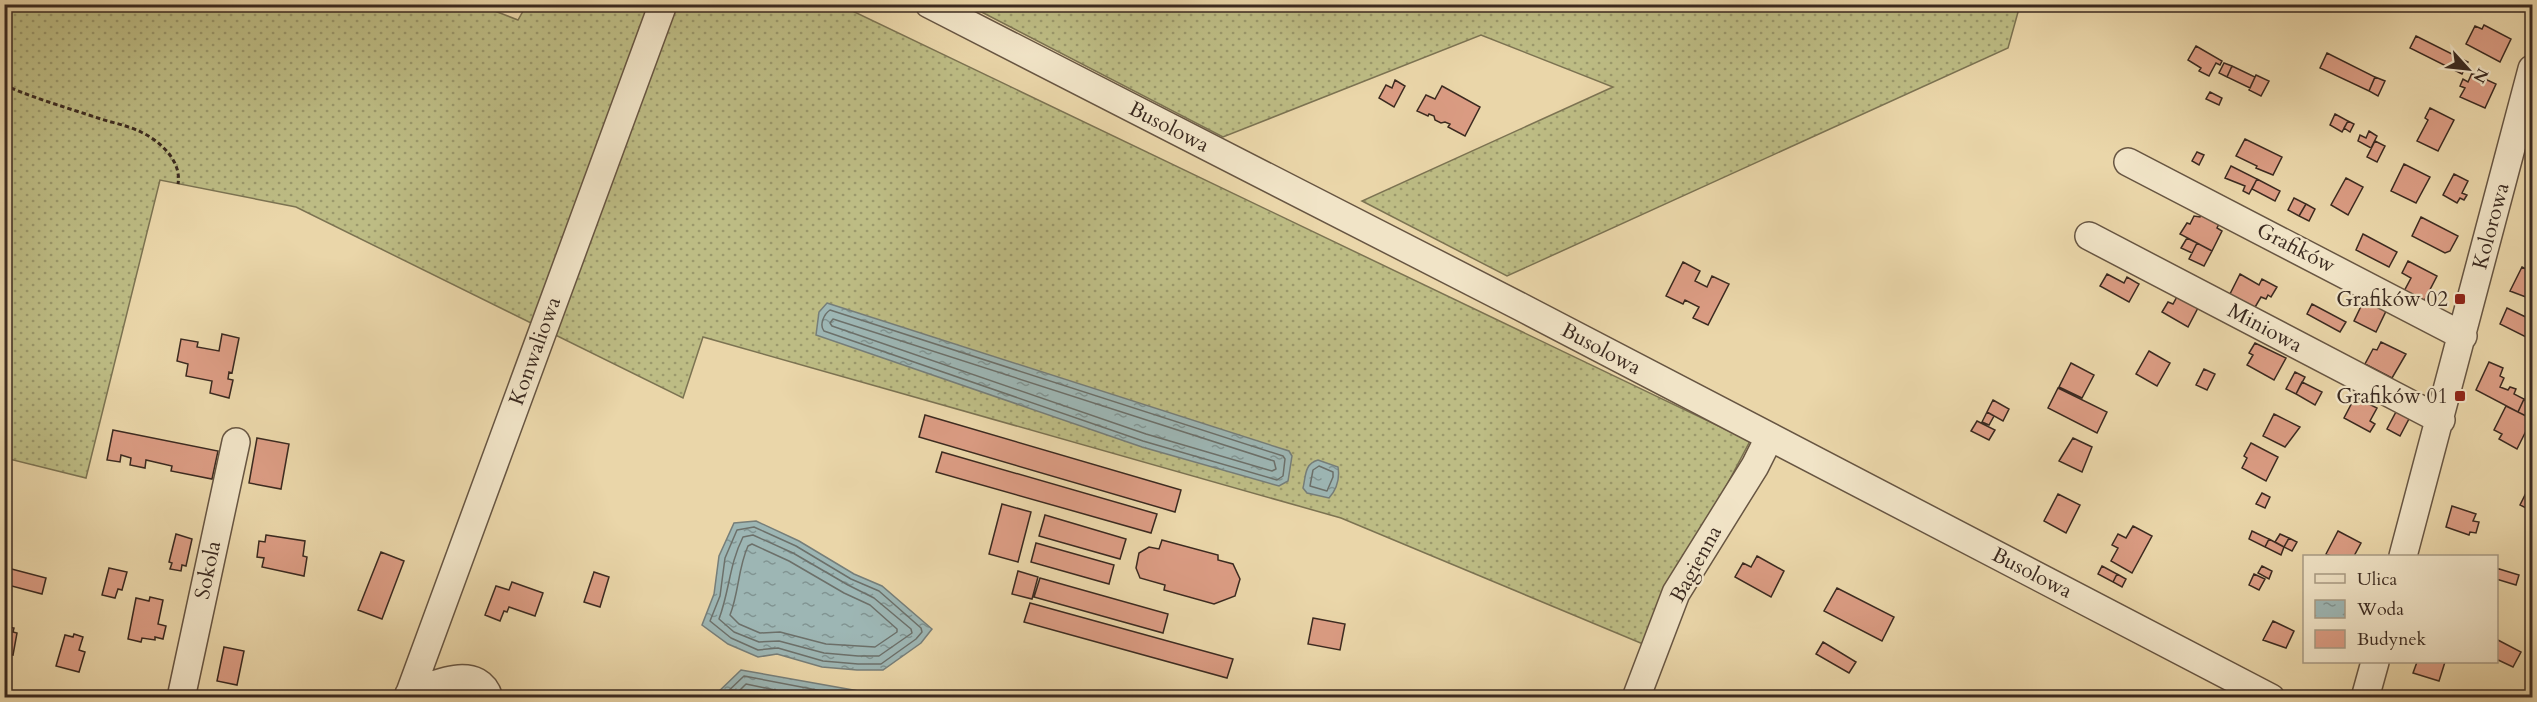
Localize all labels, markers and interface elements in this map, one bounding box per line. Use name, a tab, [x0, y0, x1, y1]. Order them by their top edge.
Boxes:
north arrow	[2438, 39, 2498, 99]
text: N	[2467, 64, 2493, 87]
street label: Busolowa	[1124, 94, 1214, 160]
street label: Kolorowa	[2466, 179, 2516, 273]
street label: Grafików	[2252, 216, 2340, 280]
place label: Grafików 02	[2336, 285, 2448, 314]
marker: Grafików 02	[2453, 292, 2467, 306]
street label: Konwaliowa	[502, 293, 568, 409]
street label: Miniowa	[2223, 296, 2307, 360]
street label: Busolowa	[1556, 316, 1646, 382]
place label: Grafików 01	[2336, 382, 2448, 411]
marker: Grafików 01	[2453, 389, 2467, 403]
street label: Bagienna	[1663, 520, 1729, 608]
street label: Sokola	[188, 538, 228, 602]
street label: Busolowa	[1987, 540, 2077, 606]
legend	[2303, 555, 2498, 663]
text: Ulica	[2357, 567, 2398, 592]
text: Woda	[2356, 597, 2404, 622]
text: Budynek	[2357, 627, 2427, 652]

